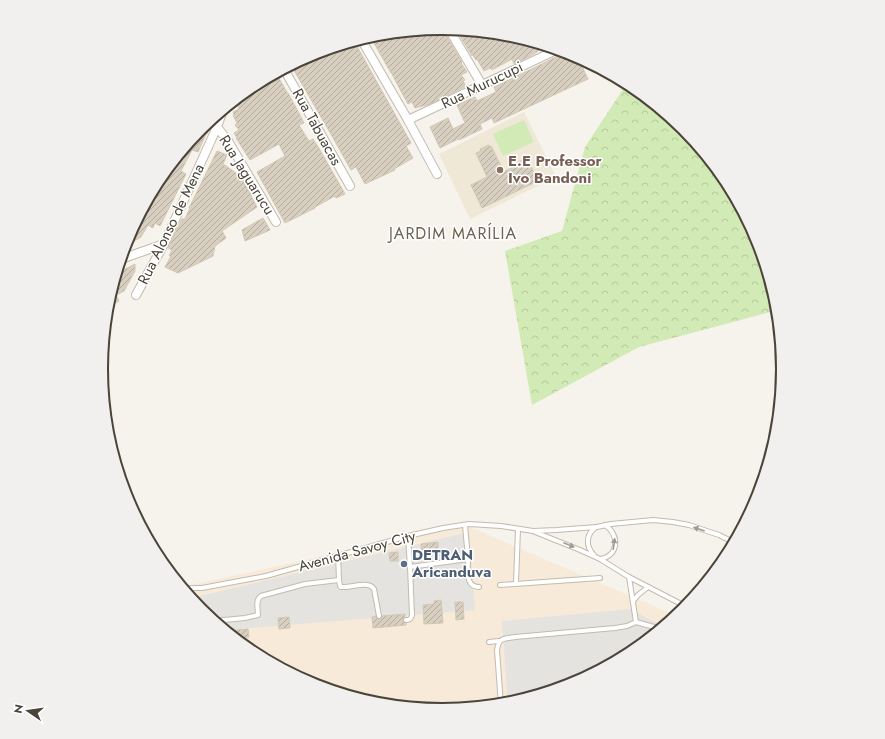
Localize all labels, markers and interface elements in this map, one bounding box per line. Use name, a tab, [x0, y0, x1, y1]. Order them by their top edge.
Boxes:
street label: Rua Murucupi	[437, 56, 527, 114]
street label: Rua Tabuacas	[287, 85, 347, 169]
street label: Rua Jaguarucu	[214, 131, 280, 219]
place label: E.E Professor Ivo Bandoni	[508, 150, 603, 189]
street label: Rua Alonso de Mena	[132, 160, 210, 288]
marker: E.E Professor Ivo Bandoni	[495, 165, 505, 175]
district label: JARDIM MARÍLIA	[387, 222, 517, 245]
street label: Avenida Savoy City	[296, 525, 418, 577]
one-way arrow	[693, 525, 705, 531]
one-way arrow	[611, 538, 617, 551]
one-way arrow	[564, 543, 576, 549]
place label: DETRAN Aricanduva	[411, 544, 491, 583]
marker: DETRAN Aricanduva	[399, 559, 409, 569]
north arrow	[8, 691, 48, 731]
text: N	[9, 703, 27, 715]

